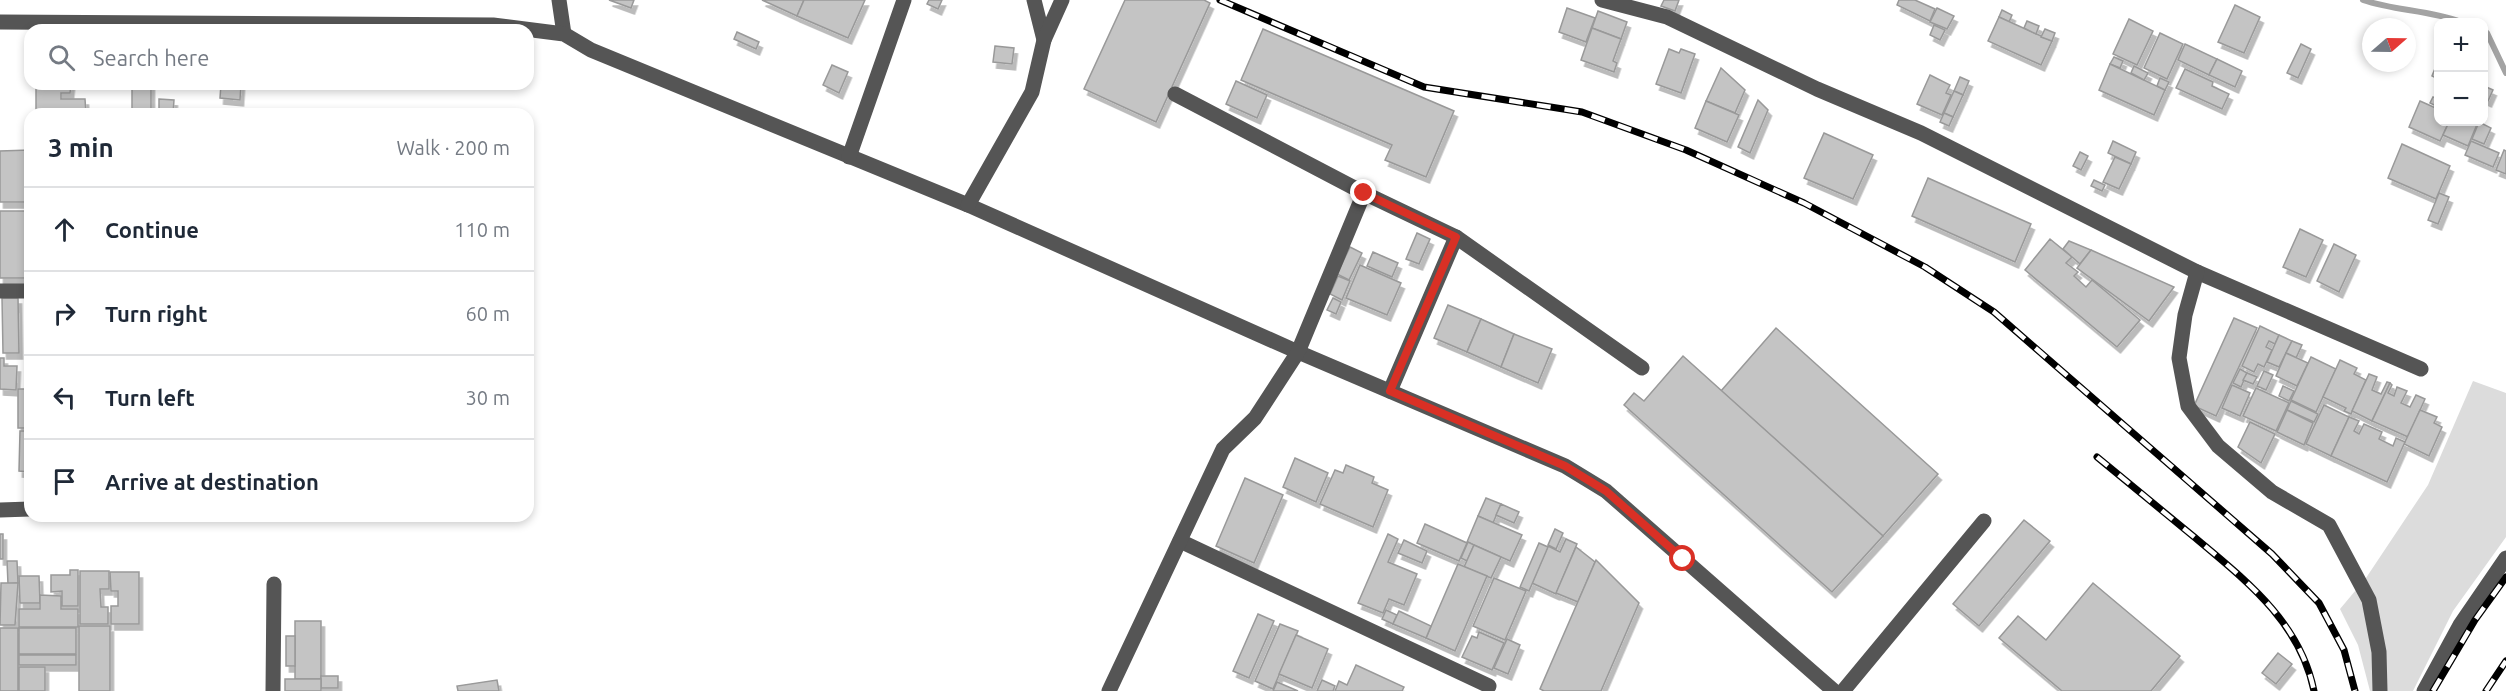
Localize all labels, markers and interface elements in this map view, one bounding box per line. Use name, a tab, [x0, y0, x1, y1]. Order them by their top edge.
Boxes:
north arrow	[2362, 18, 2416, 72]
map controls	[2434, 18, 2488, 126]
button: +	[2434, 18, 2488, 72]
search box	[24, 24, 534, 90]
icon: search	[45, 41, 78, 74]
text: Search here	[93, 45, 209, 70]
button: −	[2434, 72, 2488, 126]
text: 3 min	[48, 133, 114, 162]
text: Walk · 200 m	[397, 136, 510, 159]
route end	[1350, 179, 1376, 205]
icon: ahead	[48, 213, 81, 246]
text: Continue	[105, 217, 199, 242]
text: 110 m	[454, 218, 510, 241]
icon: right	[48, 297, 81, 330]
text: Turn right	[105, 301, 207, 326]
text: 60 m	[466, 302, 510, 325]
icon: left	[48, 381, 81, 414]
text: Turn left	[105, 385, 195, 410]
text: 30 m	[466, 386, 510, 409]
icon: arrive	[48, 465, 81, 498]
text: Arrive at destination	[105, 469, 319, 494]
route start	[1669, 545, 1695, 571]

